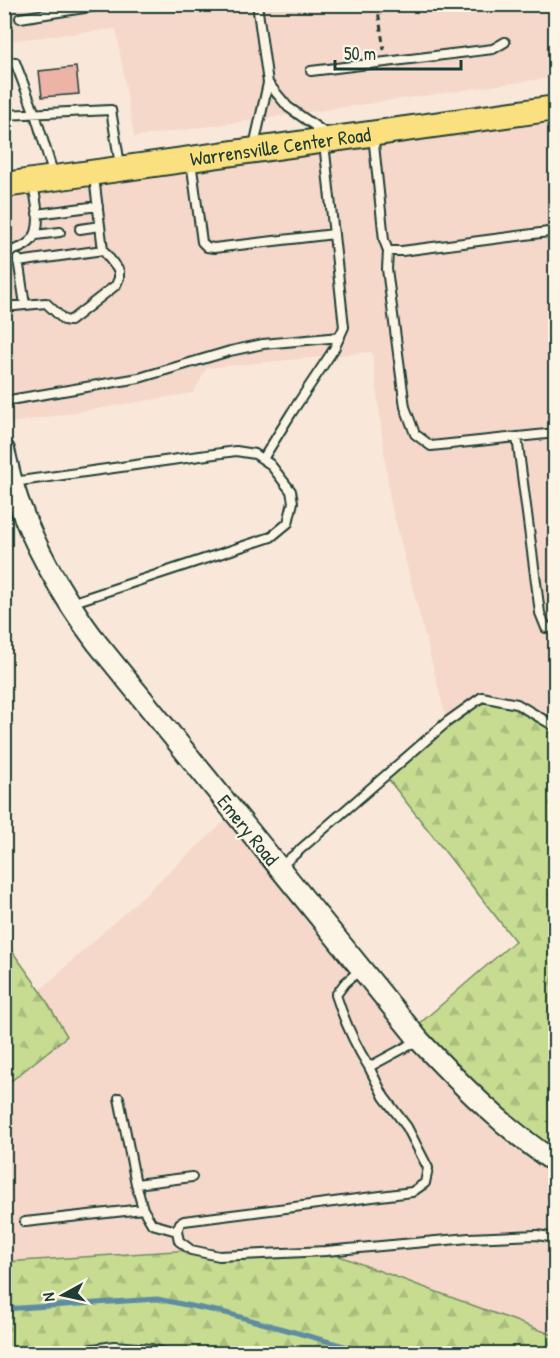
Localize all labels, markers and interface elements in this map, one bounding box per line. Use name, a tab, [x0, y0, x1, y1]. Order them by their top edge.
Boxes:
scale bar	[335, 33, 461, 71]
text: 50 m	[344, 41, 376, 66]
street label: Warrensville Center Road	[188, 120, 372, 172]
street label: Emery Road	[211, 789, 285, 871]
north arrow	[33, 1265, 93, 1325]
text: N	[37, 1291, 60, 1303]

